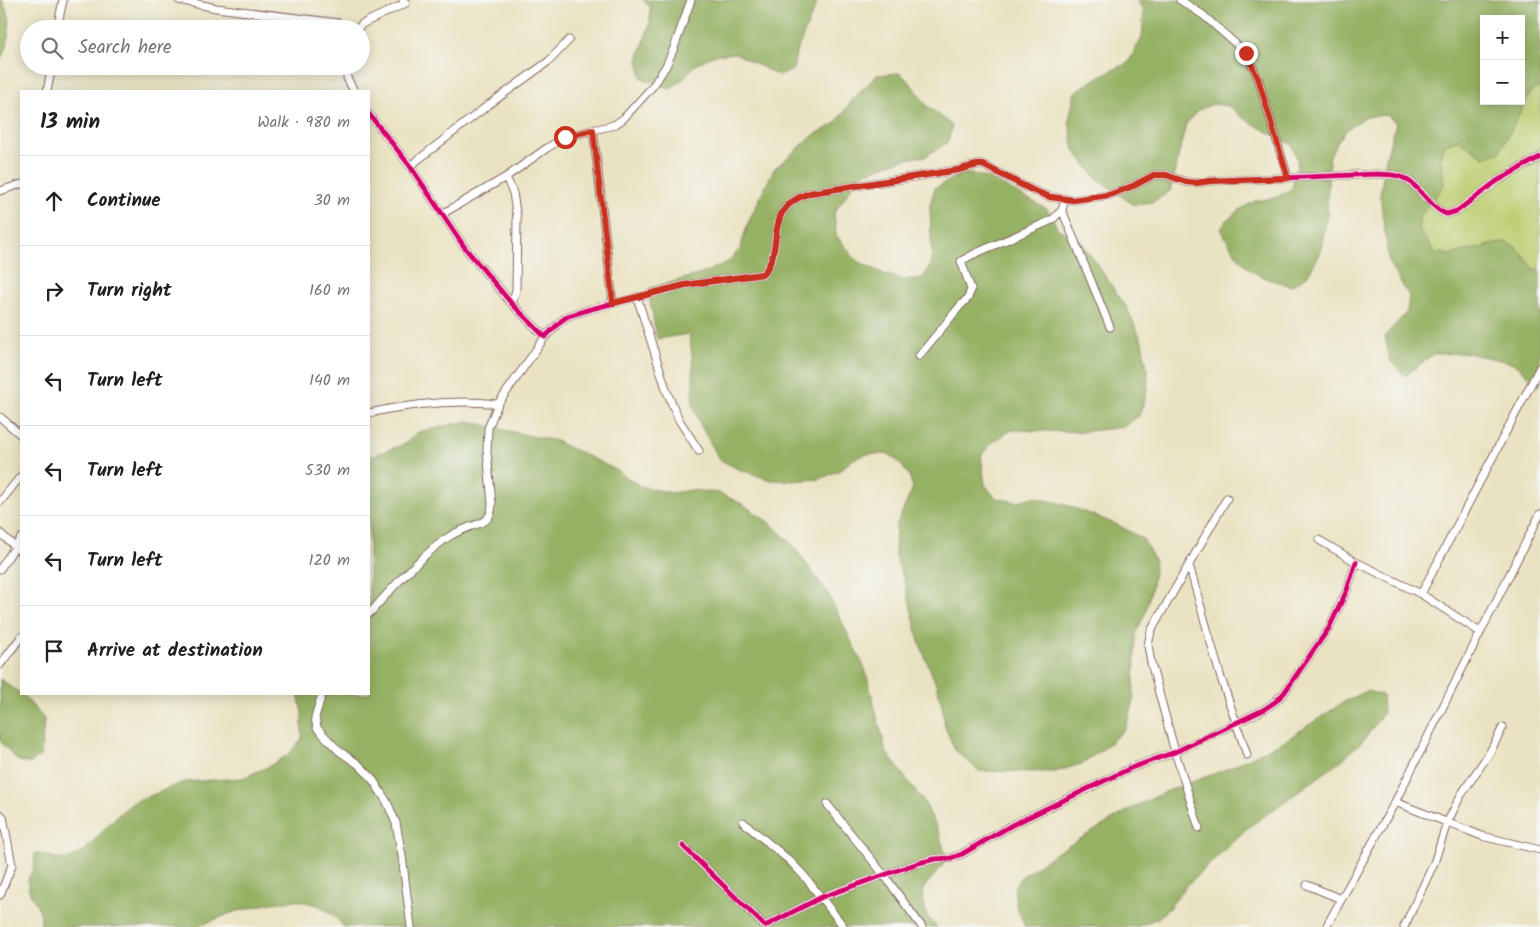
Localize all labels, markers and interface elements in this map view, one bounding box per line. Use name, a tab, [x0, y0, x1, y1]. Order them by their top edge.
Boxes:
map controls	[1480, 15, 1525, 105]
button: +	[1480, 15, 1525, 60]
search box	[20, 20, 370, 75]
text: Search here	[78, 33, 172, 63]
icon: search	[38, 34, 66, 62]
route end	[1235, 42, 1258, 65]
button: −	[1480, 60, 1525, 105]
text: 13 min	[40, 106, 100, 139]
text: Walk · 980 m	[257, 110, 350, 135]
route start	[554, 126, 577, 149]
text: Continue	[87, 186, 160, 216]
icon: ahead	[40, 187, 68, 215]
text: 30 m	[314, 188, 350, 213]
text: Turn right	[87, 276, 172, 306]
icon: right	[40, 277, 68, 305]
text: 160 m	[309, 278, 350, 303]
text: Turn left	[87, 366, 162, 396]
icon: left	[40, 367, 68, 395]
text: 140 m	[309, 368, 350, 393]
text: Turn left	[87, 456, 162, 486]
icon: left	[40, 457, 68, 485]
text: 530 m	[305, 458, 350, 483]
text: Turn left	[87, 546, 162, 576]
icon: left	[40, 547, 68, 575]
text: 120 m	[309, 548, 350, 573]
text: Arrive at destination	[87, 636, 263, 666]
icon: arrive	[40, 637, 68, 665]

